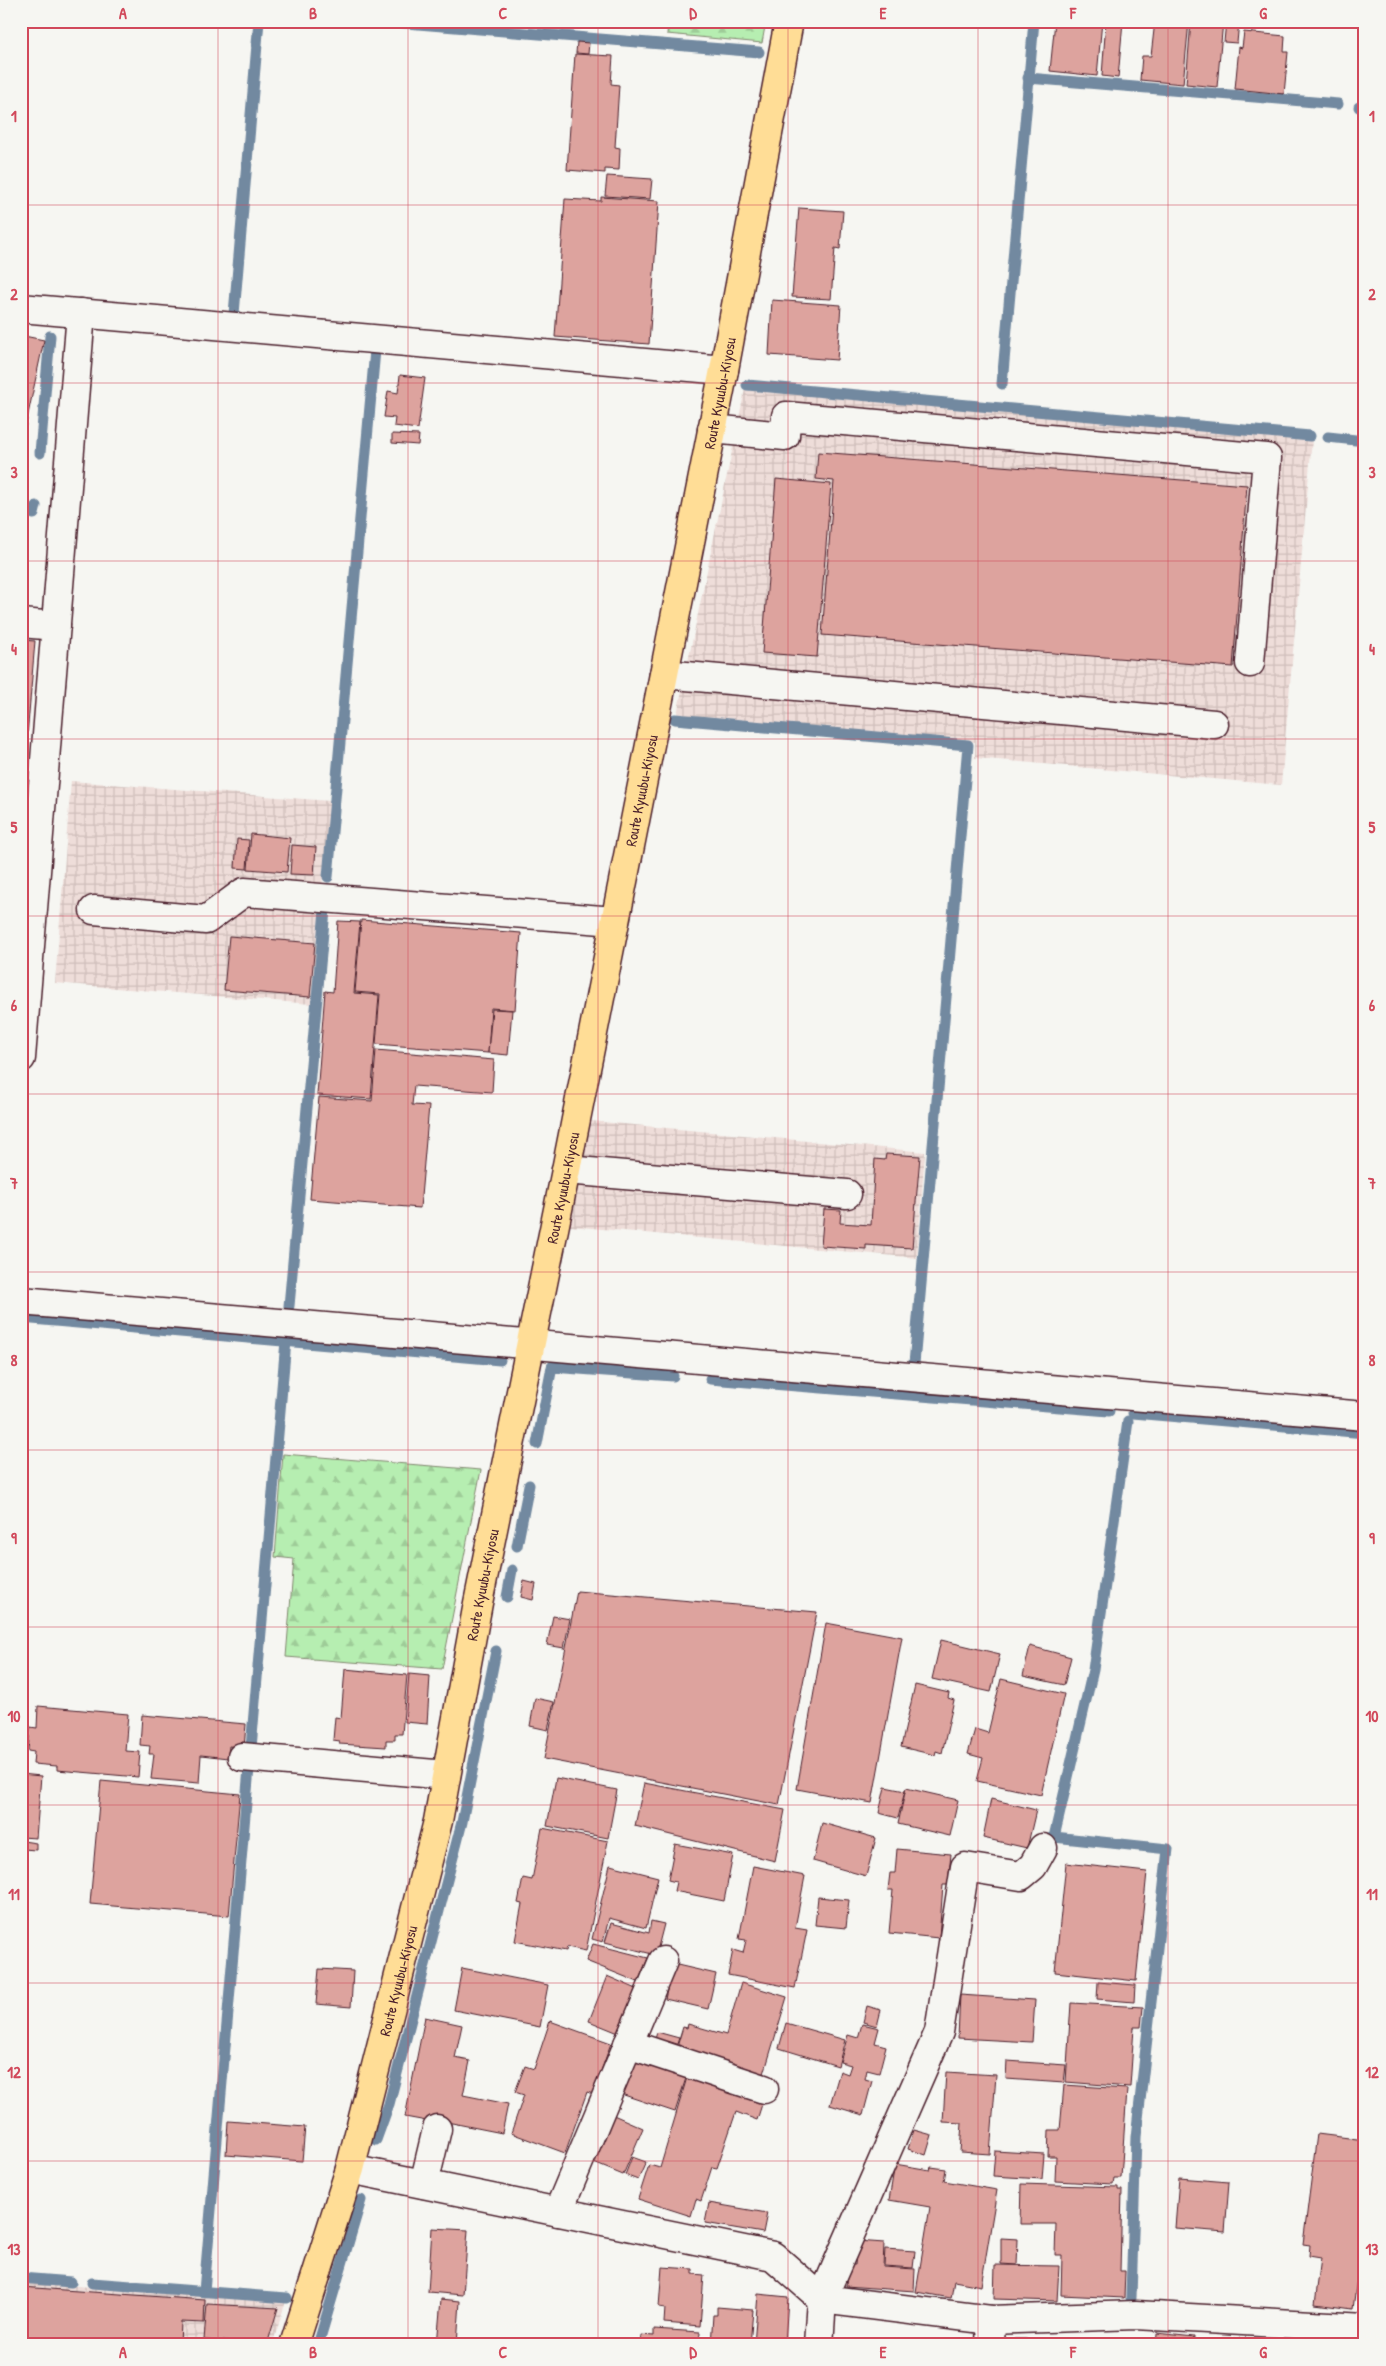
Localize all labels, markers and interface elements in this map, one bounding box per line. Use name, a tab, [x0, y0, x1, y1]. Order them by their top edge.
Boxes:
text: A	[119, 2, 127, 24]
text: B	[309, 2, 317, 24]
text: C	[499, 2, 508, 24]
text: D	[689, 2, 697, 24]
text: E	[879, 2, 887, 24]
text: F	[1069, 2, 1077, 24]
text: G	[1259, 2, 1267, 24]
text: 1	[11, 105, 17, 127]
text: 1	[1369, 105, 1375, 127]
text: 2	[10, 283, 18, 305]
text: 2	[1368, 283, 1376, 305]
street label: Route Kyuubu-Kiyosu	[698, 336, 740, 451]
text: 3	[10, 461, 18, 483]
text: 3	[1368, 461, 1376, 483]
text: 4	[11, 638, 17, 660]
text: 4	[1369, 638, 1375, 660]
street label: Route Kyuubu-Kiyosu	[620, 733, 662, 848]
text: 5	[11, 816, 18, 838]
text: 5	[1369, 816, 1376, 838]
text: 6	[11, 994, 18, 1016]
text: 6	[1369, 994, 1376, 1016]
street label: Route Kyuubu-Kiyosu	[541, 1130, 584, 1245]
text: 7	[9, 1172, 18, 1194]
text: 7	[1367, 1172, 1376, 1194]
text: 8	[11, 1349, 18, 1371]
text: 8	[1369, 1349, 1376, 1371]
text: 9	[11, 1527, 17, 1549]
street label: Route Kyuubu-Kiyosu	[461, 1527, 503, 1642]
text: 9	[1369, 1527, 1375, 1549]
text: 10	[8, 1705, 20, 1727]
text: 10	[1366, 1705, 1378, 1727]
text: 11	[8, 1883, 20, 1905]
text: 11	[1366, 1883, 1378, 1905]
street label: Route Kyuubu-Kiyosu	[374, 1923, 422, 2038]
text: 12	[7, 2061, 21, 2083]
text: 12	[1365, 2061, 1379, 2083]
text: 13	[8, 2238, 20, 2260]
text: 13	[1366, 2238, 1378, 2260]
text: A	[119, 2341, 127, 2363]
text: B	[309, 2341, 317, 2363]
text: C	[499, 2341, 508, 2363]
text: D	[689, 2341, 697, 2363]
text: E	[879, 2341, 887, 2363]
text: F	[1069, 2341, 1077, 2363]
text: G	[1259, 2341, 1267, 2363]

